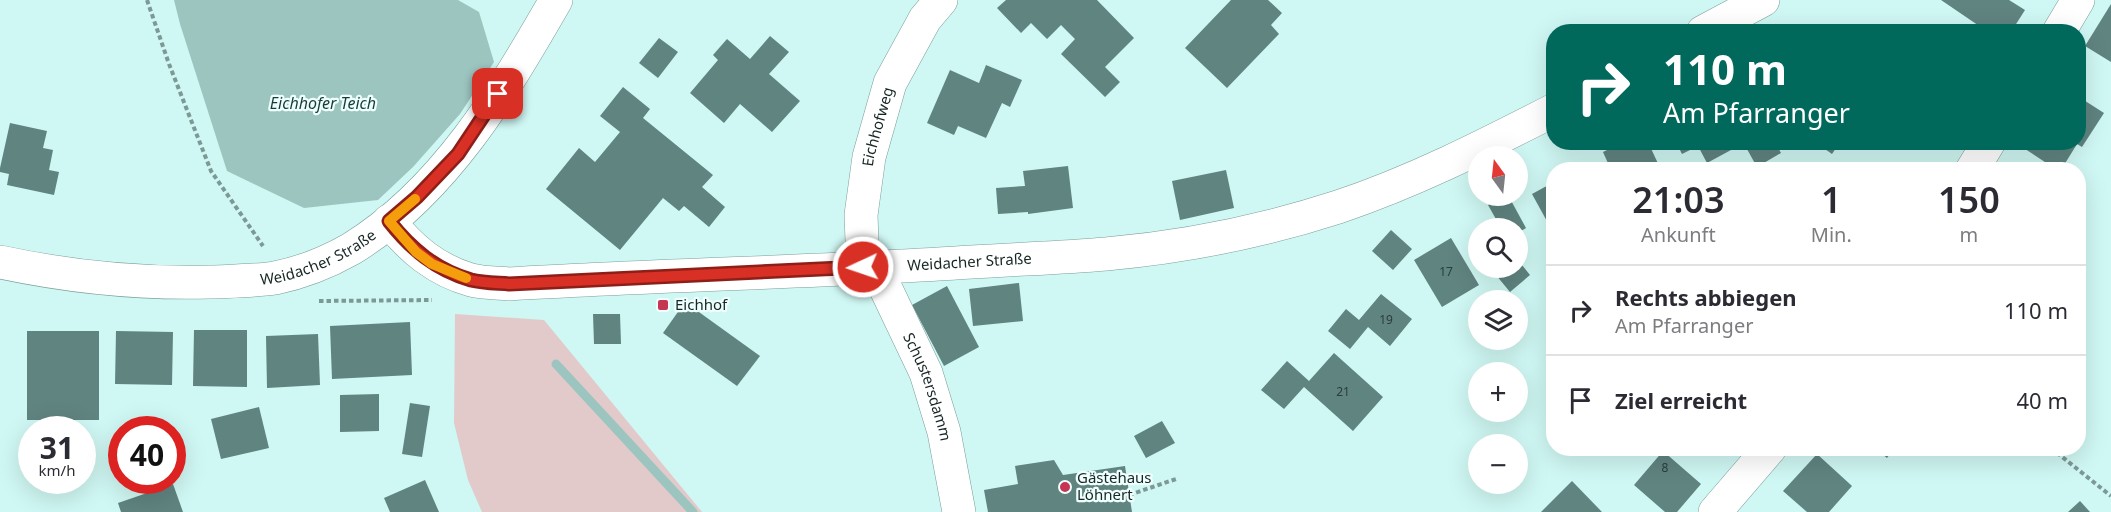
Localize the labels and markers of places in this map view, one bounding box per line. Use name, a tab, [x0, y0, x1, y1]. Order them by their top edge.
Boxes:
pin	[472, 68, 523, 119]
place label: Eichhof	[675, 294, 728, 314]
marker: Eichhof	[656, 298, 670, 312]
place label: Gästehaus Löhnert	[1077, 467, 1152, 504]
marker: Gästehaus Löhnert	[1058, 480, 1072, 494]

